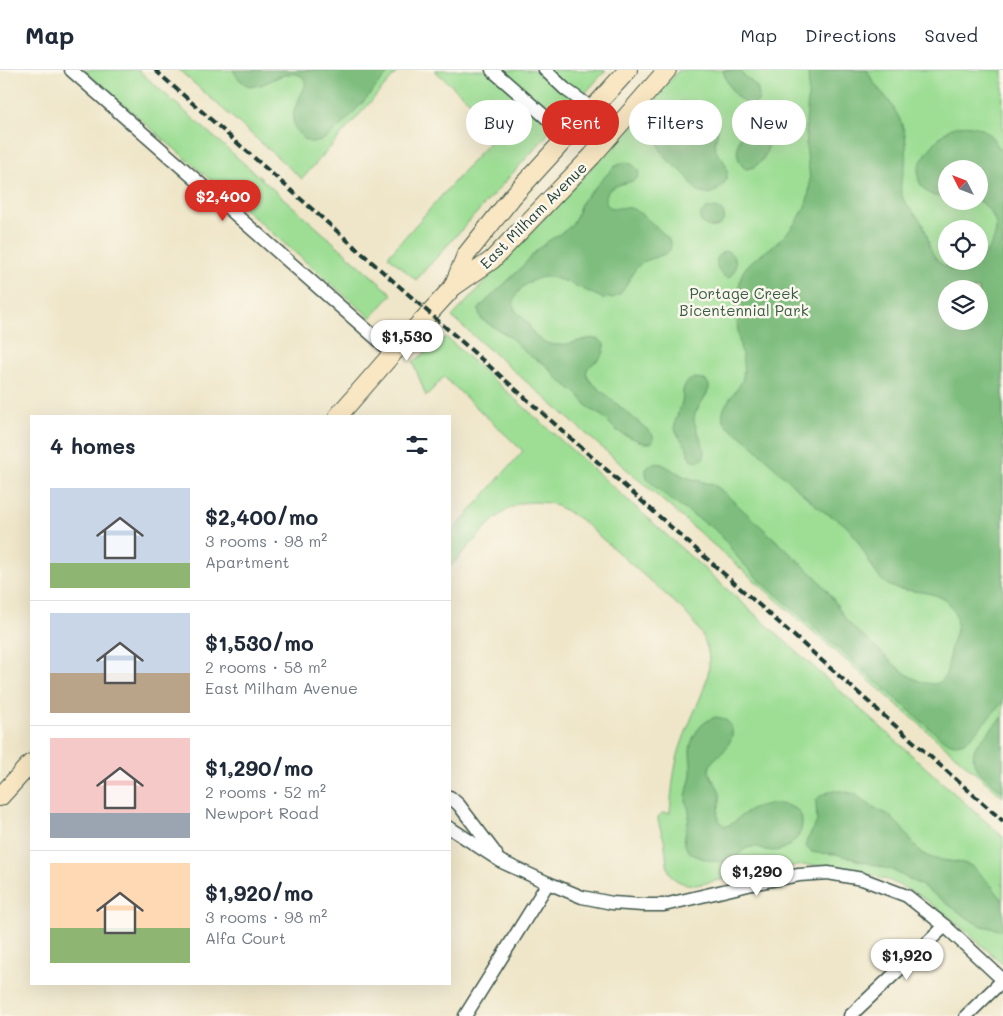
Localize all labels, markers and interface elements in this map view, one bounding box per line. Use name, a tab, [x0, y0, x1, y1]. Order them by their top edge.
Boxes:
text: Map	[25, 19, 74, 50]
text: Map	[740, 23, 777, 47]
text: Directions	[805, 23, 897, 47]
text: Saved	[925, 23, 978, 47]
chip: Buy	[466, 100, 532, 145]
chip: Rent	[542, 100, 619, 145]
chip: Filters	[629, 100, 722, 145]
chip: New	[732, 100, 806, 145]
street label: East Milham Avenue	[475, 157, 591, 273]
north arrow	[938, 160, 988, 210]
map controls	[938, 160, 988, 330]
pin: $2,400	[182, 180, 264, 222]
text: $2,400	[196, 185, 250, 206]
button: locate	[938, 220, 988, 270]
button: layers	[938, 280, 988, 330]
park label: Portage Creek Bicentennial Park	[679, 283, 809, 320]
pin: $1,530	[366, 320, 448, 362]
text: $1,530	[381, 325, 433, 346]
icon: filters	[403, 431, 431, 459]
text: 4 homes	[50, 432, 136, 459]
text: $2,400/mo	[205, 503, 318, 530]
icon: home	[90, 508, 150, 568]
text: 3 rooms · 98 m²	[205, 530, 327, 551]
text: Apartment	[205, 551, 290, 572]
text: $1,530/mo	[205, 629, 314, 656]
icon: home	[90, 633, 150, 693]
text: 2 rooms · 58 m²	[205, 656, 327, 677]
text: East Milham Avenue	[205, 677, 358, 698]
text: $1,290/mo	[205, 754, 313, 781]
icon: home	[90, 758, 150, 818]
text: 2 rooms · 52 m²	[205, 781, 326, 802]
text: Newport Road	[205, 802, 319, 823]
pin: $1,290	[716, 854, 798, 897]
text: $1,290	[732, 860, 782, 881]
text: $1,920/mo	[205, 879, 313, 906]
icon: home	[90, 883, 150, 943]
text: 3 rooms · 98 m²	[205, 906, 327, 927]
text: Alfa Court	[205, 927, 286, 948]
pin: $1,920	[866, 938, 948, 981]
text: $1,920	[882, 944, 932, 965]

